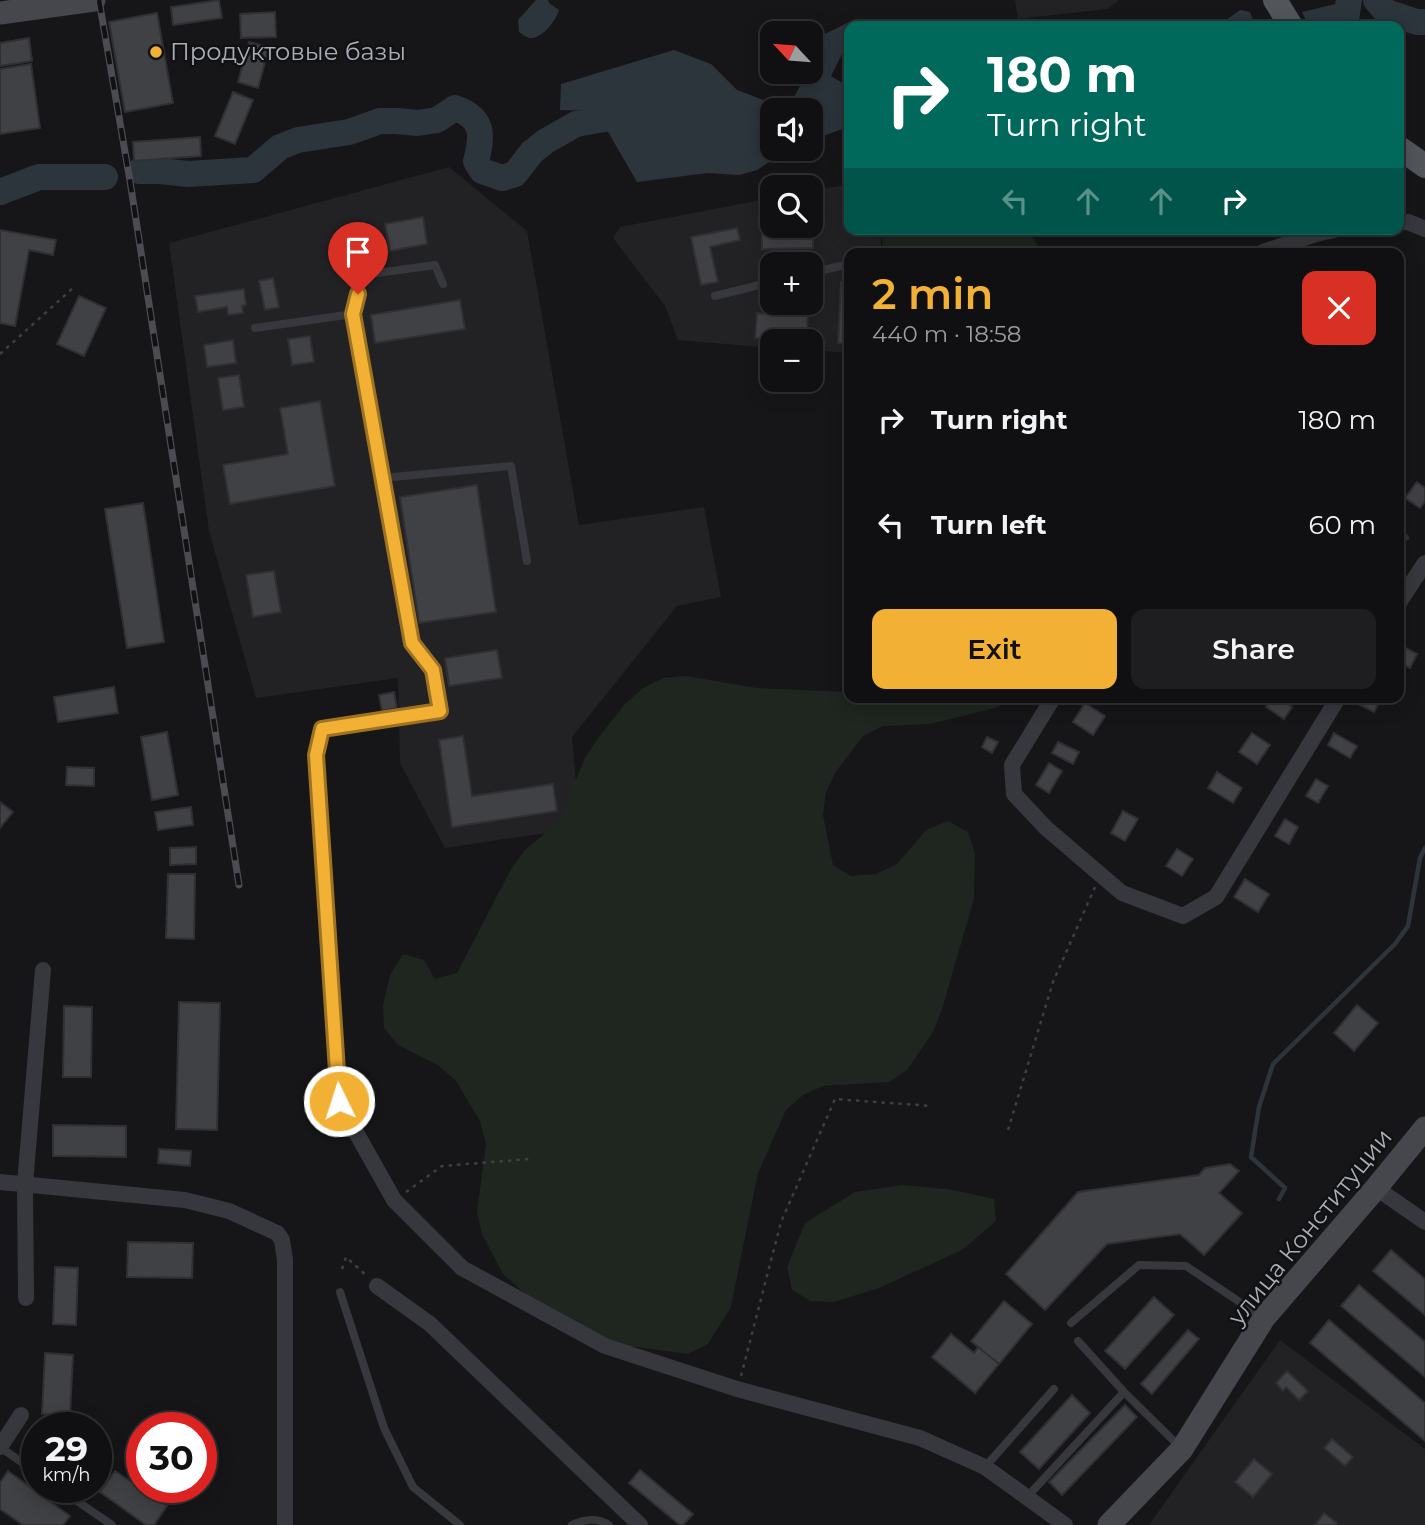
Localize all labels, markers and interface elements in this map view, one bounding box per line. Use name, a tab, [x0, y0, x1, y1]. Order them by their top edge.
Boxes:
north arrow	[760, 21, 822, 84]
map controls	[760, 21, 823, 392]
place label: Продуктовые базы	[170, 37, 406, 66]
marker: Продуктовые базы	[148, 44, 164, 60]
text: 180 m	[987, 45, 1137, 104]
icon: right	[872, 49, 963, 140]
button: sound	[760, 98, 823, 161]
text: Turn right	[987, 105, 1147, 144]
button: search	[760, 175, 823, 238]
icon: left	[996, 182, 1034, 220]
icon: ahead	[1069, 182, 1107, 220]
icon: ahead	[1142, 182, 1180, 220]
icon: right	[1215, 182, 1253, 220]
pin	[328, 222, 388, 294]
icon: arrive	[339, 233, 377, 271]
button: +	[760, 252, 823, 315]
text: 2 min	[872, 268, 993, 320]
button: close	[1302, 271, 1376, 345]
text: 440 m · 18:58	[872, 320, 1021, 348]
button: −	[760, 329, 823, 392]
icon: right	[872, 401, 910, 439]
text: Turn right	[931, 404, 1067, 436]
text: 180 m	[1298, 404, 1376, 436]
icon: left	[872, 506, 910, 544]
text: Turn left	[931, 509, 1047, 541]
text: 60 m	[1309, 509, 1376, 541]
button: Exit	[872, 609, 1117, 689]
button: Share	[1131, 609, 1376, 689]
position arrow	[302, 1064, 376, 1138]
street label: улица Конституции	[1221, 1123, 1398, 1331]
speed limit sign: 30	[126, 1412, 217, 1503]
text: 29	[45, 1427, 88, 1470]
text: km/h	[42, 1464, 91, 1486]

